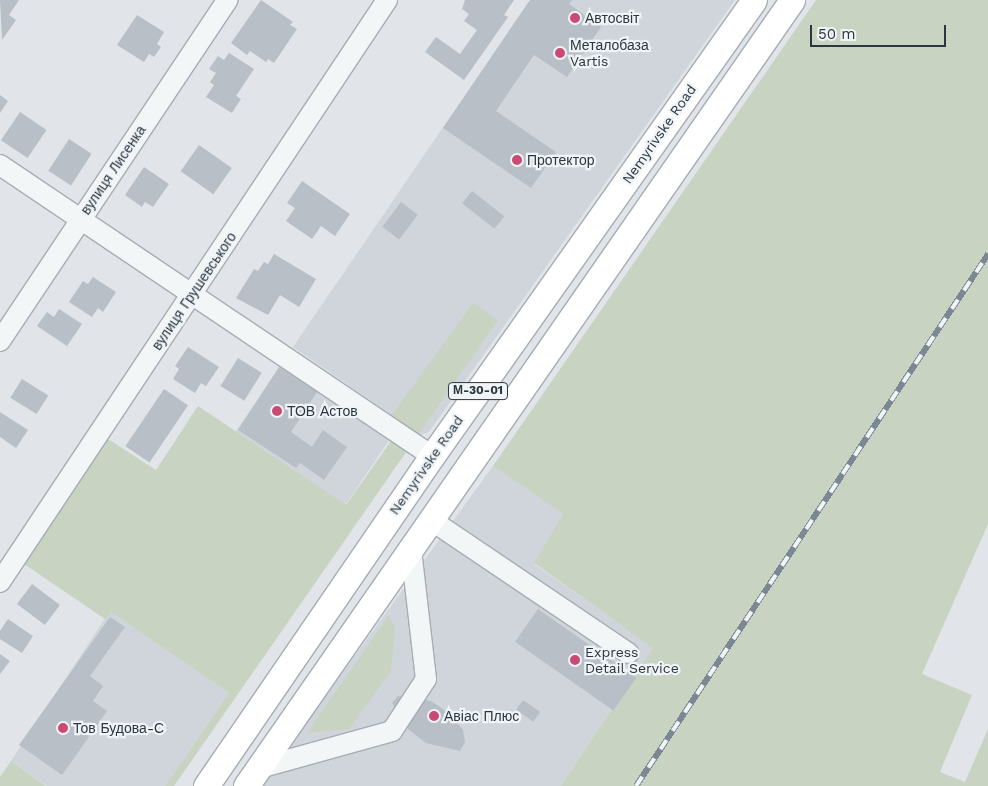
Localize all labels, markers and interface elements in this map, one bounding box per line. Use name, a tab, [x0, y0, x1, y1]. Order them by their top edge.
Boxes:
place label: Автосвіт	[585, 10, 639, 26]
marker: Автосвіт	[569, 12, 581, 24]
scale bar	[813, 15, 949, 47]
text: 50 m	[818, 25, 855, 43]
place label: Металобаза Vartis	[570, 37, 649, 70]
marker: Металобаза Vartis	[554, 47, 566, 59]
street label: Nemyrivske Road	[618, 81, 700, 187]
street label: вулиця Лисенка	[77, 122, 149, 218]
place label: Протектор	[527, 152, 594, 168]
marker: Протектор	[511, 154, 523, 166]
street label: вулиця Грушевського	[148, 229, 240, 353]
road number: М-30-01	[447, 382, 509, 401]
place label: ТОВ Астов	[287, 403, 358, 419]
marker: ТОВ Астов	[271, 405, 283, 417]
street label: Nemyrivske Road	[385, 412, 467, 518]
place label: Express Detail Service	[585, 644, 679, 676]
marker: Express Detail Service	[569, 654, 581, 666]
place label: Авіас Плюс	[444, 708, 519, 724]
marker: Авіас Плюс	[428, 710, 440, 722]
place label: Тов Будова-С	[73, 720, 164, 736]
marker: Тов Будова-С	[57, 722, 69, 734]

